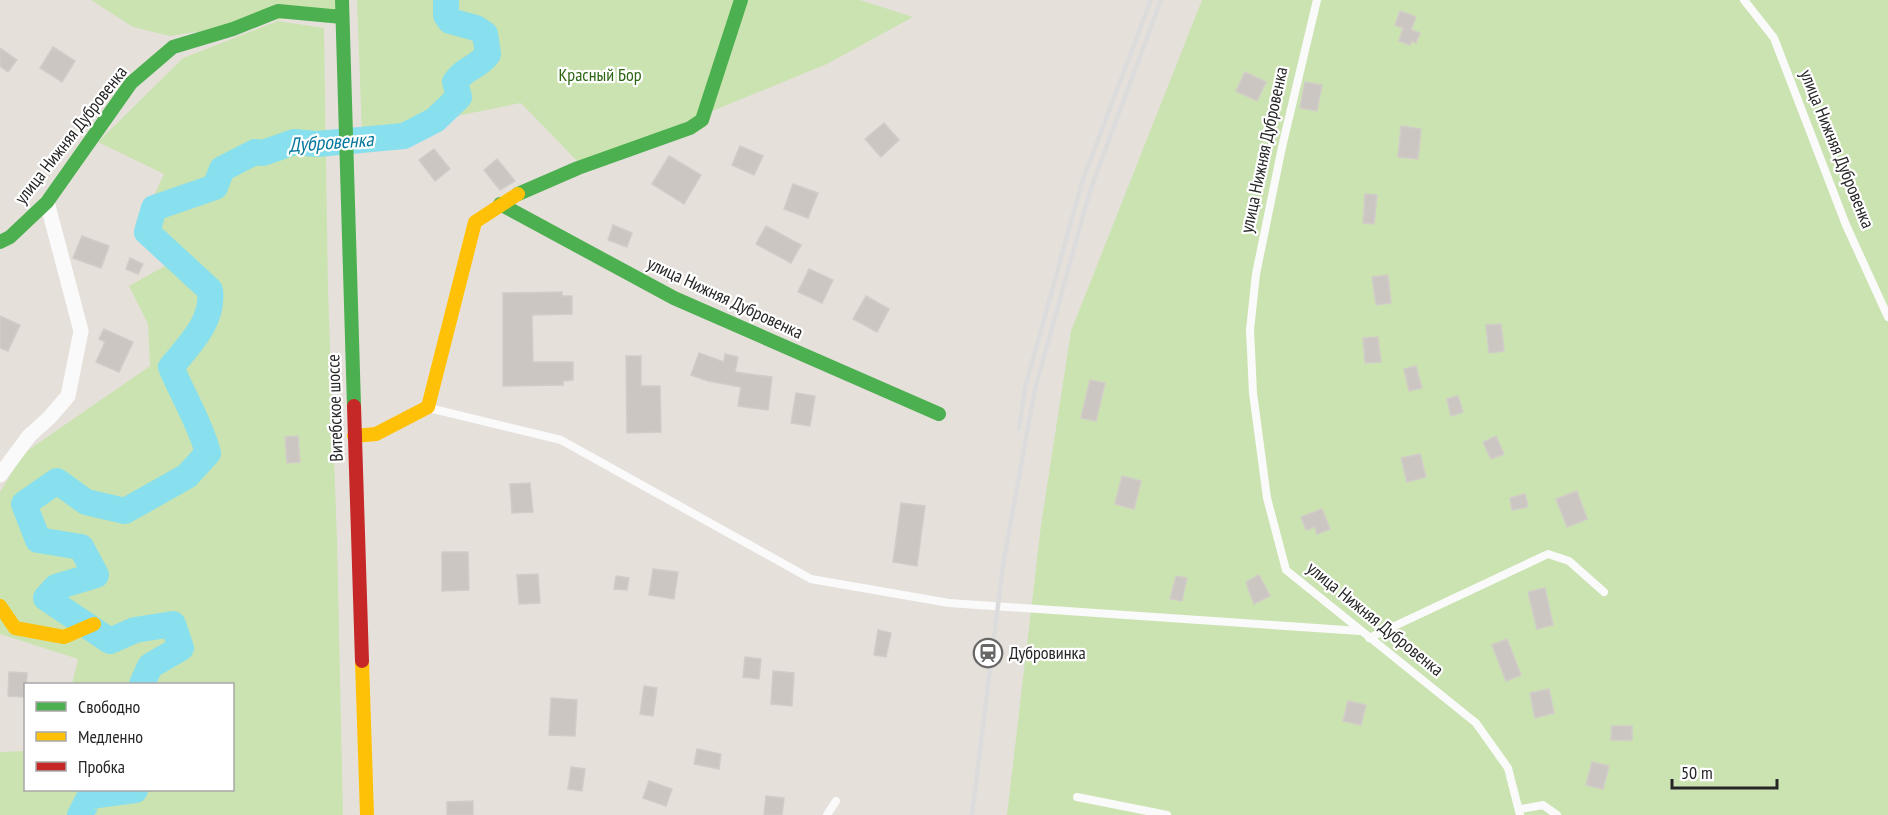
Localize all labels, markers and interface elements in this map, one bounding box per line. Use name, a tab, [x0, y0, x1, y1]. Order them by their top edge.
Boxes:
street label: улица Нижняя Дубровенка	[9, 61, 132, 209]
park label: Красный Бор	[558, 63, 642, 86]
street label: улица Нижняя Дубровенка	[1235, 65, 1292, 235]
street label: улица Нижняя Дубровенка	[1795, 66, 1880, 232]
water label: Дубровенка	[287, 126, 375, 158]
street label: улица Нижняя Дубровенка	[644, 251, 807, 344]
street label: Витебское шоссе	[321, 354, 348, 462]
street label: улица Нижняя Дубровенка	[1302, 556, 1448, 681]
station icon: Дубровинка	[972, 637, 1004, 669]
place label: Дубровинка	[1009, 641, 1086, 664]
legend	[24, 683, 234, 791]
text: Свободно	[78, 695, 141, 718]
text: Медленно	[78, 725, 143, 748]
scale bar	[1672, 752, 1777, 790]
text: Пробка	[78, 755, 125, 778]
text: 50 m	[1681, 761, 1713, 784]

